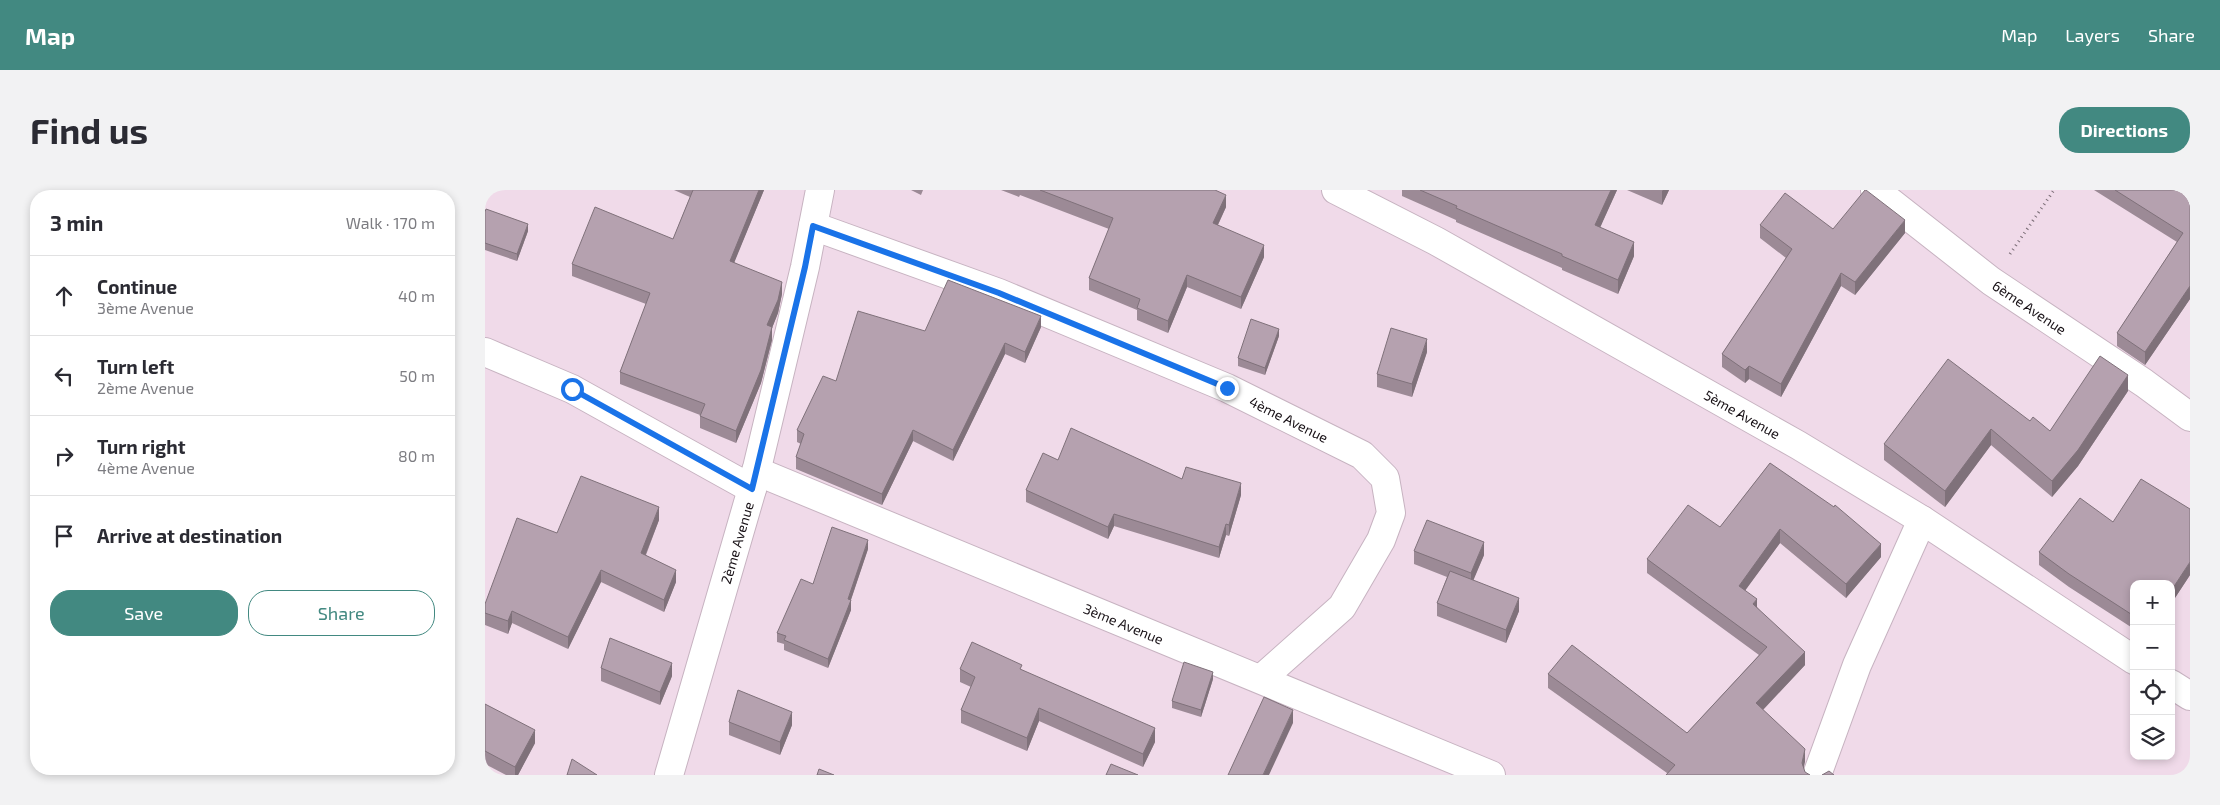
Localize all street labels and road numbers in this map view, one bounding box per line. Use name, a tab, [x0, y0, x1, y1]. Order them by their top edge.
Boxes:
street label: 6ème Avenue	[1990, 276, 2070, 338]
street label: 5ème Avenue	[1701, 386, 1783, 442]
street label: 4ème Avenue	[1247, 392, 1331, 445]
street label: 2ème Avenue	[716, 499, 756, 586]
street label: 3ème Avenue	[1081, 599, 1166, 647]

